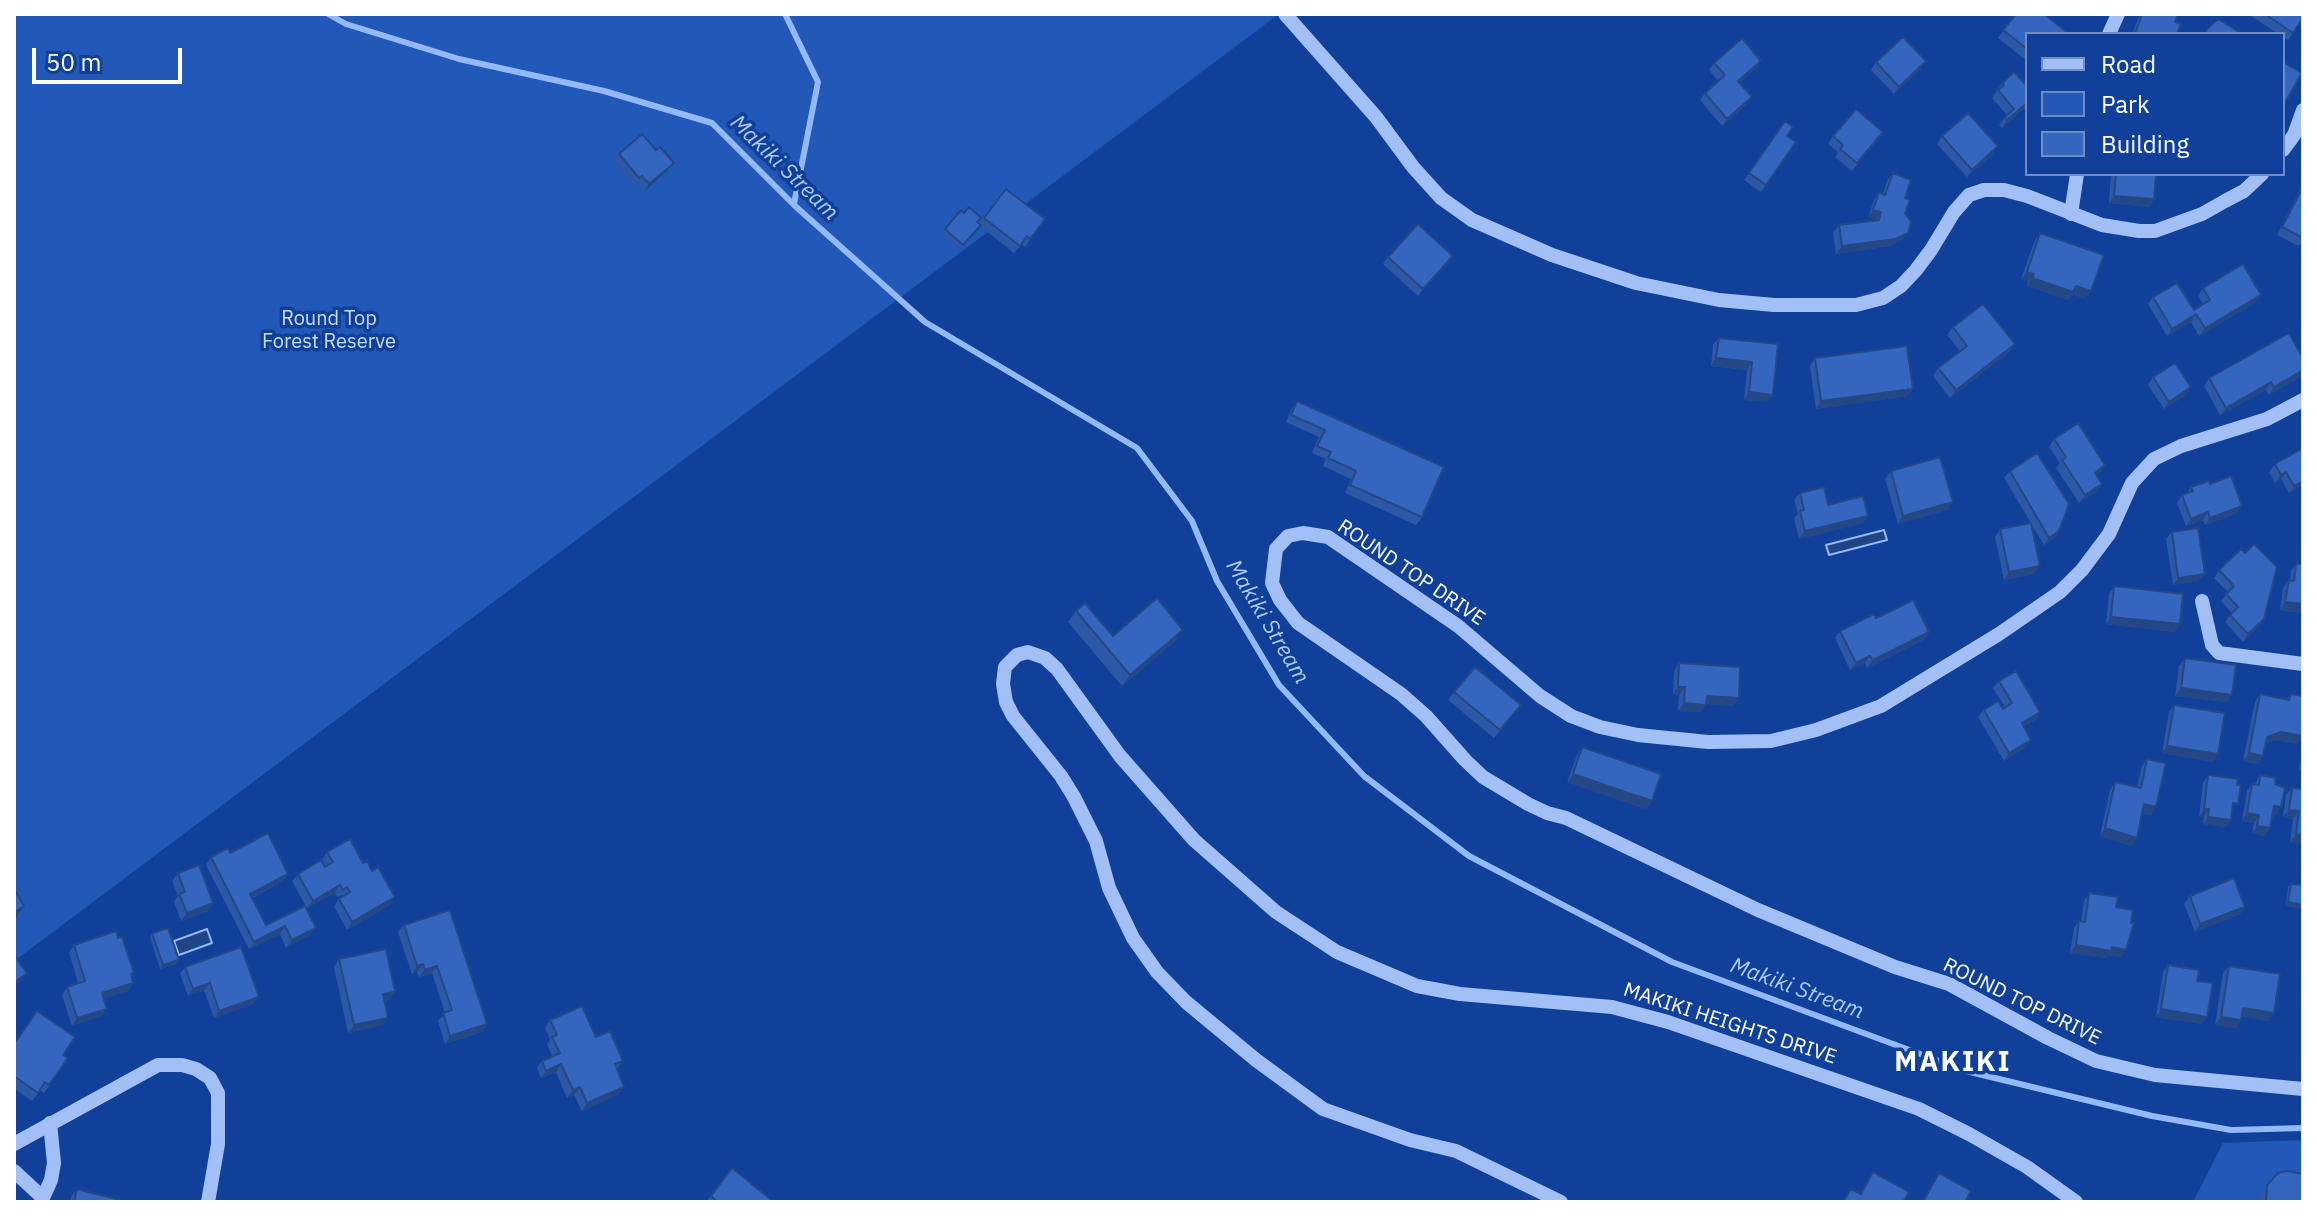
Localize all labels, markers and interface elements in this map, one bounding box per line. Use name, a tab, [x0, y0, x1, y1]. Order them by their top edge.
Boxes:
scale bar	[36, 32, 186, 82]
legend	[2025, 32, 2285, 176]
text: 50 m	[46, 46, 101, 78]
text: Road	[2101, 48, 2156, 80]
text: Park	[2101, 88, 2150, 120]
water label: Makiki Stream	[724, 110, 844, 226]
text: Building	[2101, 128, 2189, 160]
park label: Round Top Forest Reserve	[262, 307, 396, 354]
street label: ROUND TOP DRIVE	[1333, 515, 1489, 631]
water label: Makiki Stream	[1220, 555, 1314, 689]
water label: Makiki Stream	[1727, 953, 1867, 1025]
street label: ROUND TOP DRIVE	[1939, 953, 2105, 1051]
street label: MAKIKI HEIGHTS DRIVE	[1620, 978, 1840, 1070]
district label: MAKIKI	[1894, 1046, 2012, 1080]

